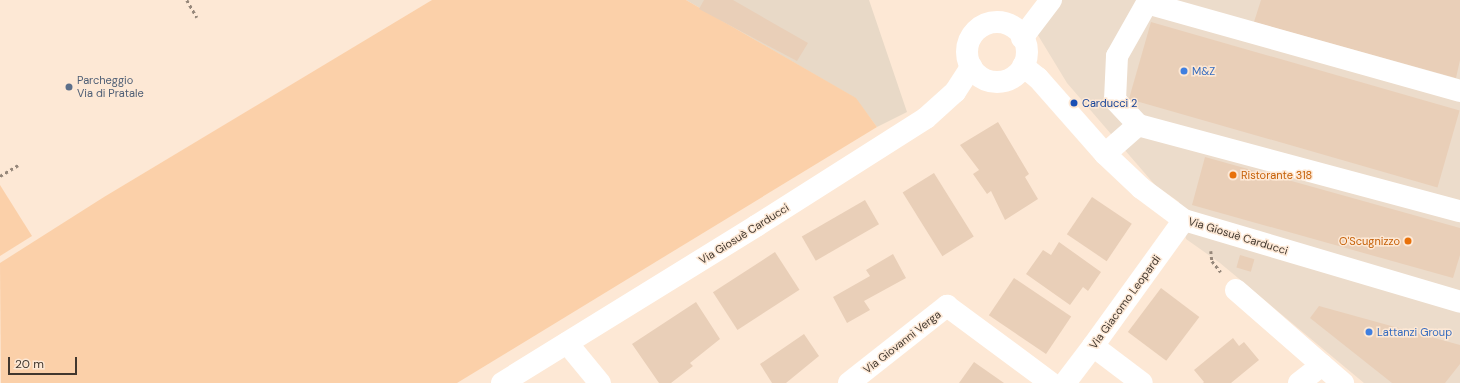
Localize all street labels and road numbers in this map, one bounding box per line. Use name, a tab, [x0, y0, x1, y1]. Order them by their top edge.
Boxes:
street label: Via Giosuè Carducci	[697, 201, 791, 267]
street label: Via Giosuè Carducci	[1187, 215, 1289, 257]
street label: Via Giacomo Leopardi	[1087, 253, 1163, 351]
street label: Via Giovanni Verga	[861, 308, 943, 376]

